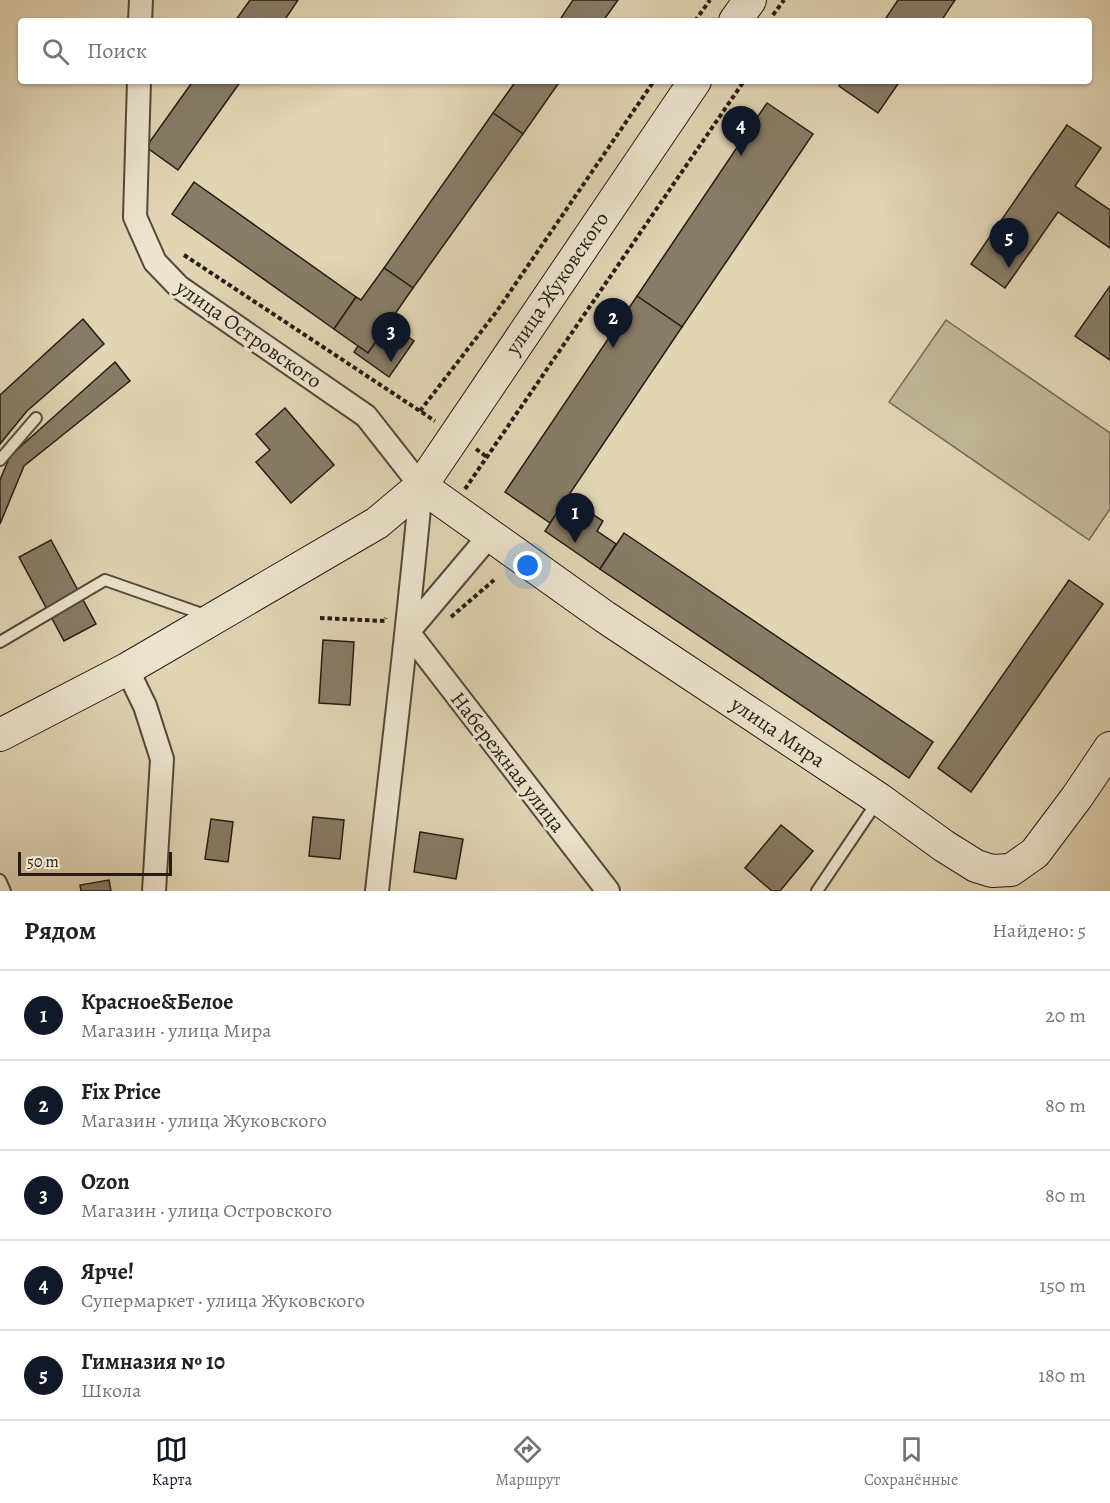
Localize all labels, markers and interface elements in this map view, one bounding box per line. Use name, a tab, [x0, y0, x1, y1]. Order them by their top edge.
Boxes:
search box	[18, 18, 1092, 84]
icon: search	[39, 35, 72, 68]
text: Поиск	[87, 36, 147, 66]
pin: 4	[722, 106, 760, 156]
street label: улица Жуковского	[498, 206, 615, 361]
pin: 5	[990, 218, 1028, 268]
street label: улица Островского	[170, 273, 327, 395]
pin: 2	[594, 298, 632, 348]
pin: 3	[372, 312, 410, 362]
pin: 1	[556, 494, 594, 543]
your location	[513, 551, 542, 580]
street label: Набережная улица	[444, 686, 572, 838]
street label: улица Мира	[724, 690, 831, 774]
scale bar	[18, 849, 172, 876]
text: 50 m	[27, 851, 59, 873]
text: Рядом	[24, 913, 96, 948]
text: Найдено: 5	[992, 917, 1086, 944]
text: Красное&Белое	[81, 987, 233, 1017]
text: 1	[40, 1002, 47, 1029]
text: 20 m	[1045, 1002, 1086, 1029]
text: Магазин · улица Мира	[81, 1017, 272, 1044]
text: Fix Price	[81, 1077, 161, 1107]
text: 2	[39, 1092, 48, 1119]
text: 80 m	[1045, 1092, 1086, 1119]
text: Магазин · улица Жуковского	[81, 1107, 327, 1134]
text: Ozon	[81, 1167, 130, 1197]
text: 3	[39, 1182, 48, 1209]
text: 80 m	[1045, 1182, 1086, 1209]
text: Магазин · улица Островского	[81, 1197, 332, 1224]
text: Ярче!	[81, 1257, 134, 1287]
text: 4	[39, 1272, 48, 1299]
text: 150 m	[1039, 1272, 1086, 1299]
text: Супермаркет · улица Жуковского	[81, 1287, 365, 1314]
text: Гимназия № 10	[81, 1347, 225, 1377]
text: 5	[39, 1362, 48, 1389]
text: 180 m	[1038, 1362, 1086, 1389]
text: Школа	[81, 1377, 141, 1404]
tab: Карта	[152, 1433, 192, 1491]
tab: Маршрут	[496, 1433, 560, 1491]
tab: Сохранённые	[864, 1433, 958, 1491]

